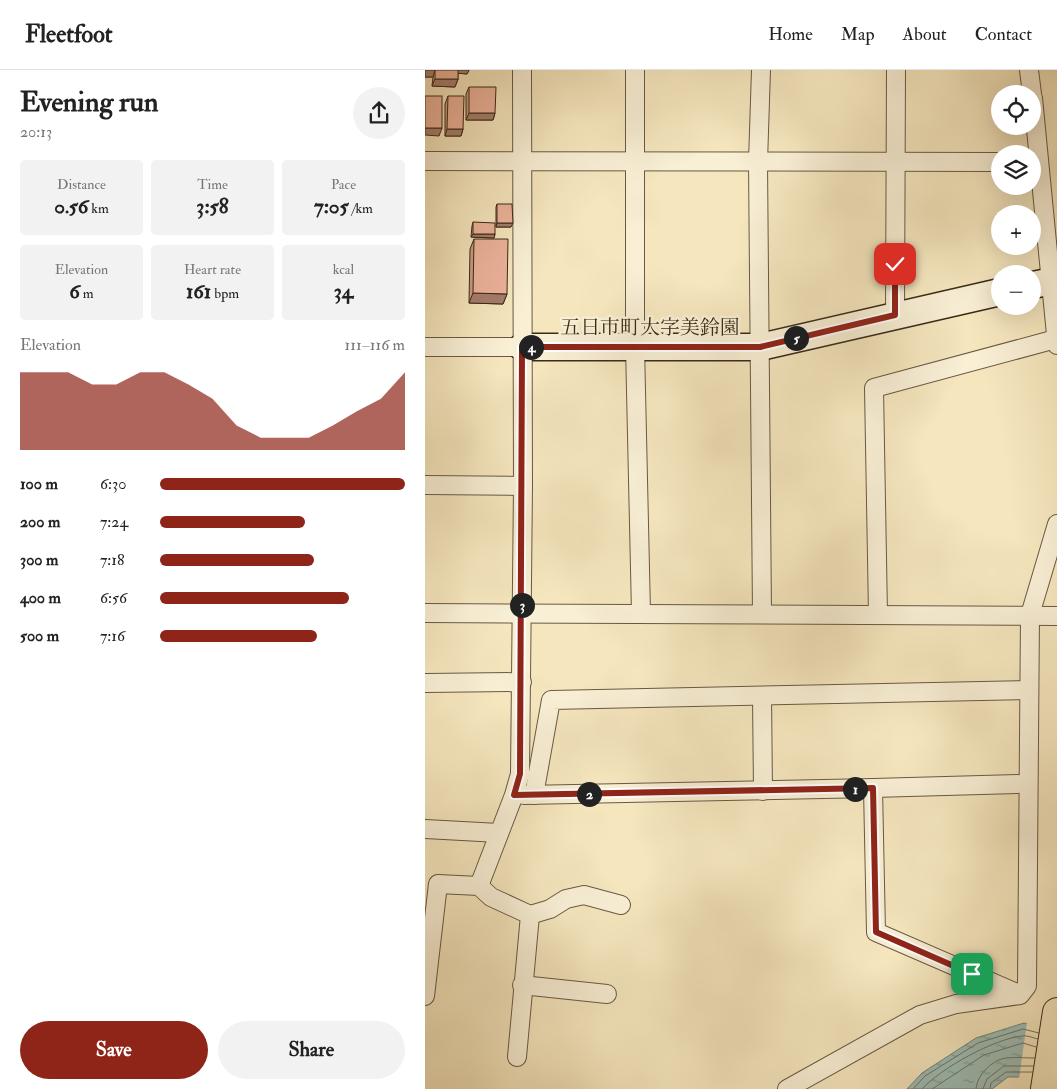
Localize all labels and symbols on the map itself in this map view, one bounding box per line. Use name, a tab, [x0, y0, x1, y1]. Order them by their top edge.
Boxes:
pin	[874, 243, 916, 285]
district label: 五日市町大字美鈴園	[560, 315, 740, 340]
pin: 5	[783, 326, 809, 350]
pin: 4	[519, 334, 543, 360]
pin: 3	[509, 592, 535, 618]
pin: 1	[843, 776, 867, 802]
pin: 2	[577, 782, 601, 806]
pin	[951, 953, 993, 995]

